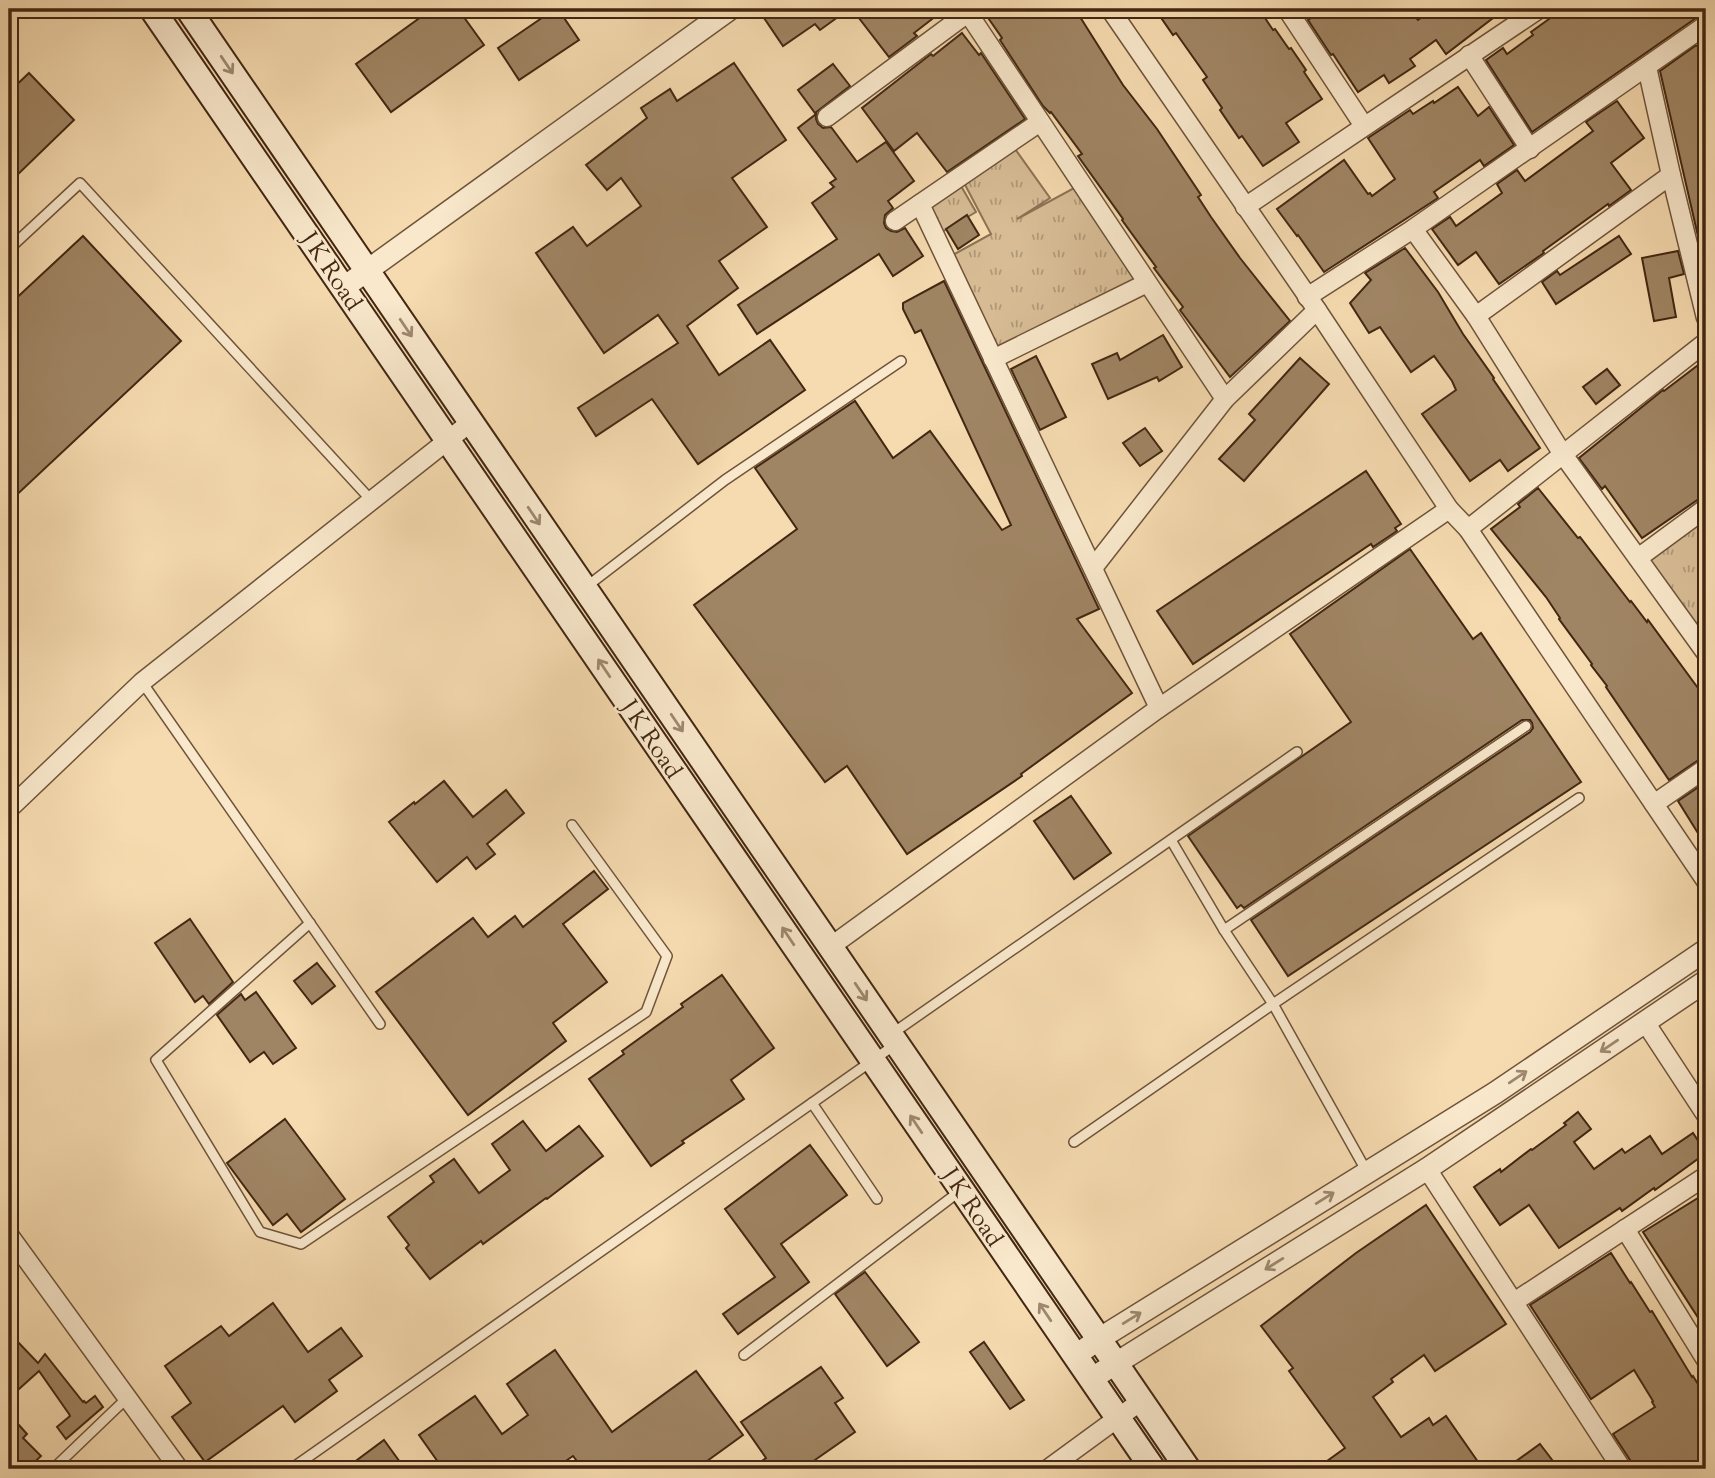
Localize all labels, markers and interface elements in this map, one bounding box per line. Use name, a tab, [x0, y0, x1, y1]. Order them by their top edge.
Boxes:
one-way arrow	[220, 55, 234, 74]
street label: J K Road	[290, 224, 369, 319]
one-way arrow	[399, 318, 413, 337]
one-way arrow	[527, 505, 541, 525]
one-way arrow	[597, 659, 611, 678]
street label: J K Road	[610, 692, 689, 787]
one-way arrow	[670, 713, 684, 732]
one-way arrow	[781, 927, 795, 947]
one-way arrow	[854, 982, 868, 1001]
one-way arrow	[1600, 1039, 1619, 1054]
one-way arrow	[1508, 1070, 1527, 1084]
one-way arrow	[909, 1115, 923, 1134]
street label: J K Road	[931, 1160, 1010, 1255]
one-way arrow	[1315, 1191, 1335, 1205]
one-way arrow	[1265, 1257, 1285, 1271]
one-way arrow	[1038, 1303, 1052, 1322]
one-way arrow	[1122, 1311, 1141, 1326]

